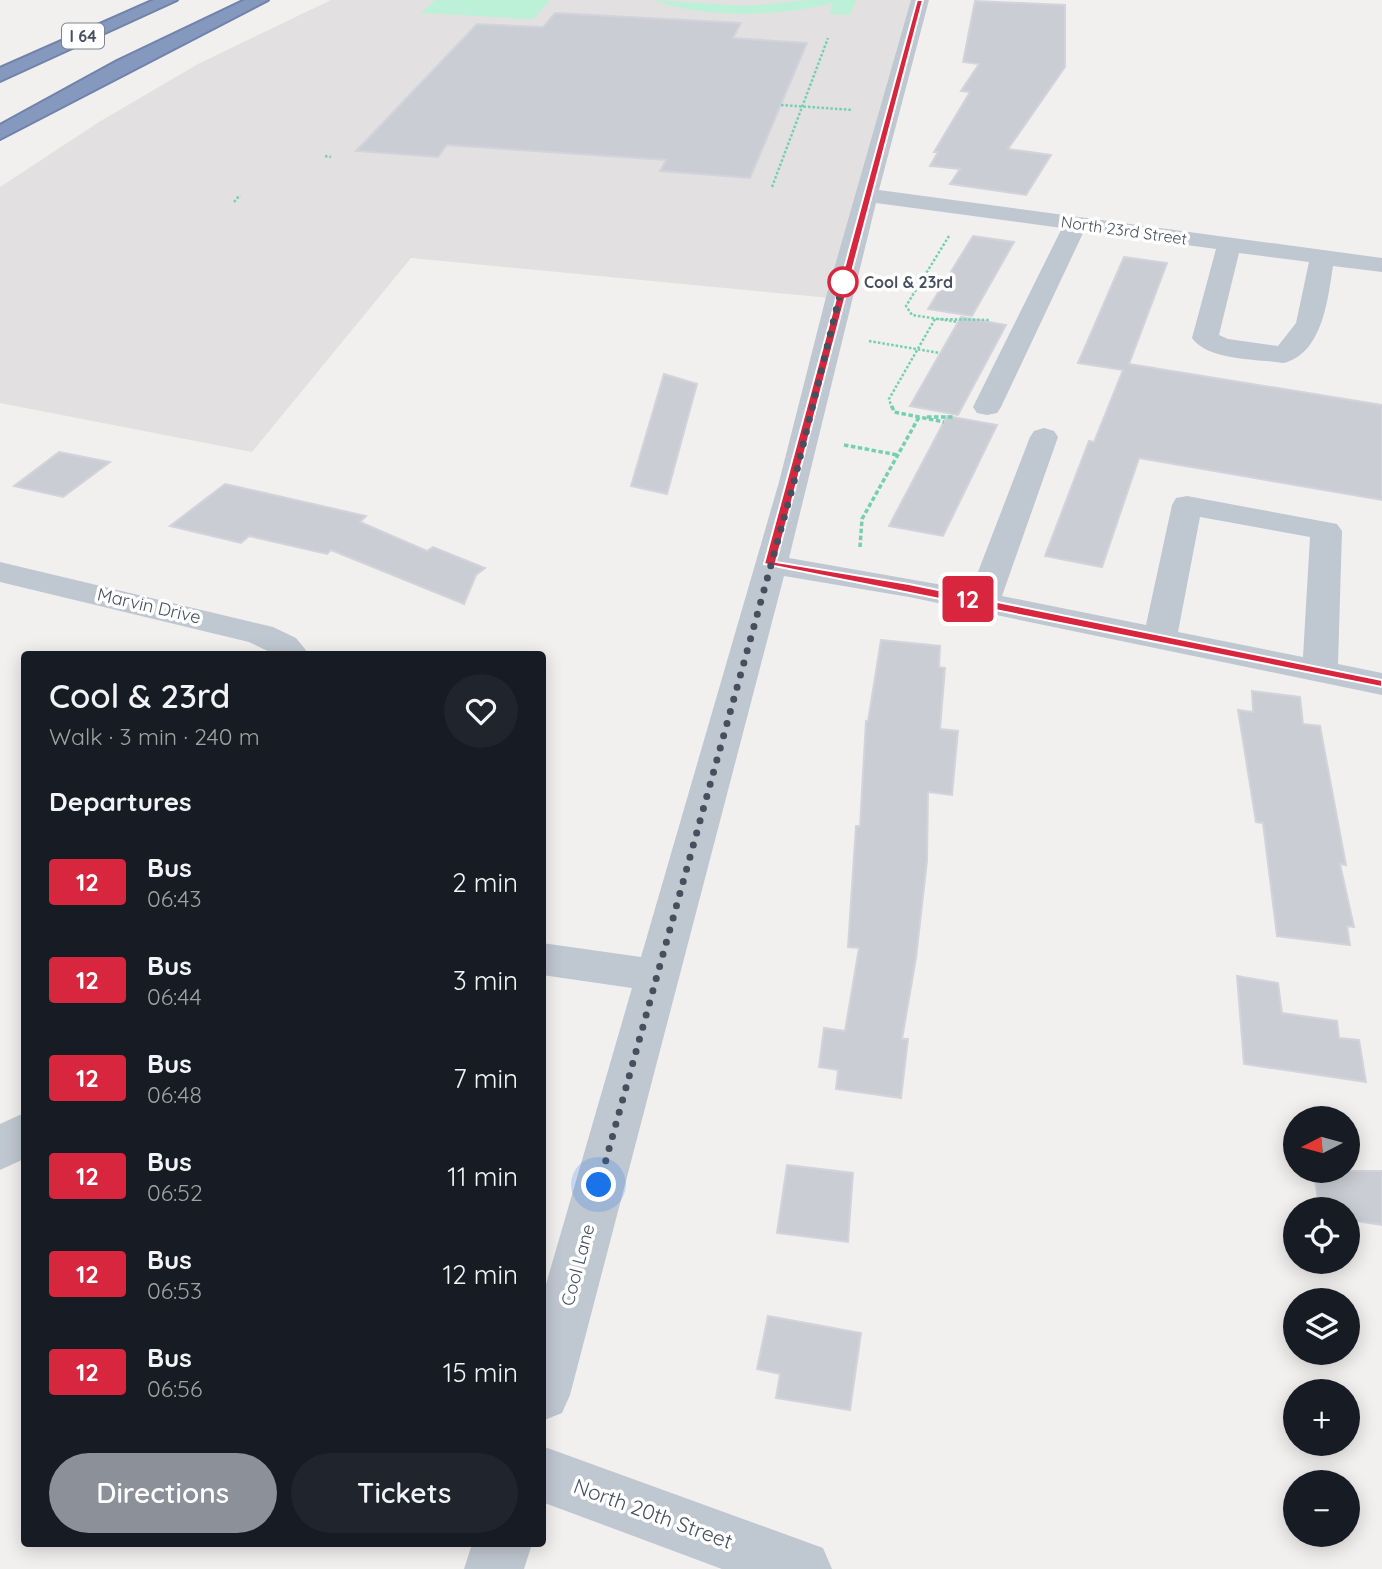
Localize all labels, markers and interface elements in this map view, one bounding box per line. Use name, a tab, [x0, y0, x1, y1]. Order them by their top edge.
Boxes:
road number: I 64	[62, 24, 104, 48]
street label: North 23rd Street	[1060, 211, 1188, 249]
marker: Cool & 23rd	[828, 267, 858, 297]
place label: Cool & 23rd	[864, 272, 953, 292]
line badge: 12	[936, 576, 1000, 622]
street label: Marvin Drive	[95, 582, 203, 629]
text: 12	[957, 584, 980, 614]
button: heart	[444, 674, 518, 748]
text: Cool & 23rd	[49, 675, 230, 716]
text: Walk · 3 min · 240 m	[49, 722, 260, 751]
text: Departures	[49, 785, 192, 818]
text: Bus	[147, 851, 192, 884]
text: 2 min	[452, 866, 518, 899]
text: 12	[76, 867, 99, 897]
text: 06:43	[147, 884, 202, 913]
text: Bus	[147, 949, 192, 982]
text: 3 min	[453, 964, 518, 997]
text: 12	[76, 965, 99, 995]
text: 06:44	[147, 982, 202, 1011]
text: Bus	[147, 1047, 192, 1080]
text: 7 min	[453, 1062, 518, 1095]
text: 12	[76, 1063, 99, 1093]
text: 06:48	[147, 1080, 202, 1109]
north arrow	[1283, 1106, 1360, 1183]
map controls	[1283, 1106, 1360, 1547]
text: Bus	[147, 1145, 192, 1178]
text: 11 min	[447, 1160, 518, 1193]
text: 12	[76, 1161, 99, 1191]
your location	[581, 1167, 616, 1202]
text: 06:52	[147, 1178, 203, 1207]
button: locate	[1283, 1197, 1360, 1274]
street label: Cool Lane	[556, 1222, 599, 1308]
text: Bus	[147, 1243, 192, 1276]
text: 12 min	[443, 1258, 518, 1291]
text: 12	[76, 1259, 99, 1289]
text: 06:53	[147, 1276, 202, 1305]
button: layers	[1283, 1288, 1360, 1365]
text: Bus	[147, 1341, 192, 1374]
text: 15 min	[443, 1356, 518, 1389]
text: 12	[76, 1357, 99, 1387]
text: 06:56	[147, 1374, 202, 1403]
button: +	[1283, 1379, 1360, 1456]
button: Directions	[49, 1453, 277, 1533]
button: Tickets	[291, 1453, 518, 1533]
button: −	[1283, 1470, 1360, 1547]
street label: North 20th Street	[570, 1472, 736, 1554]

